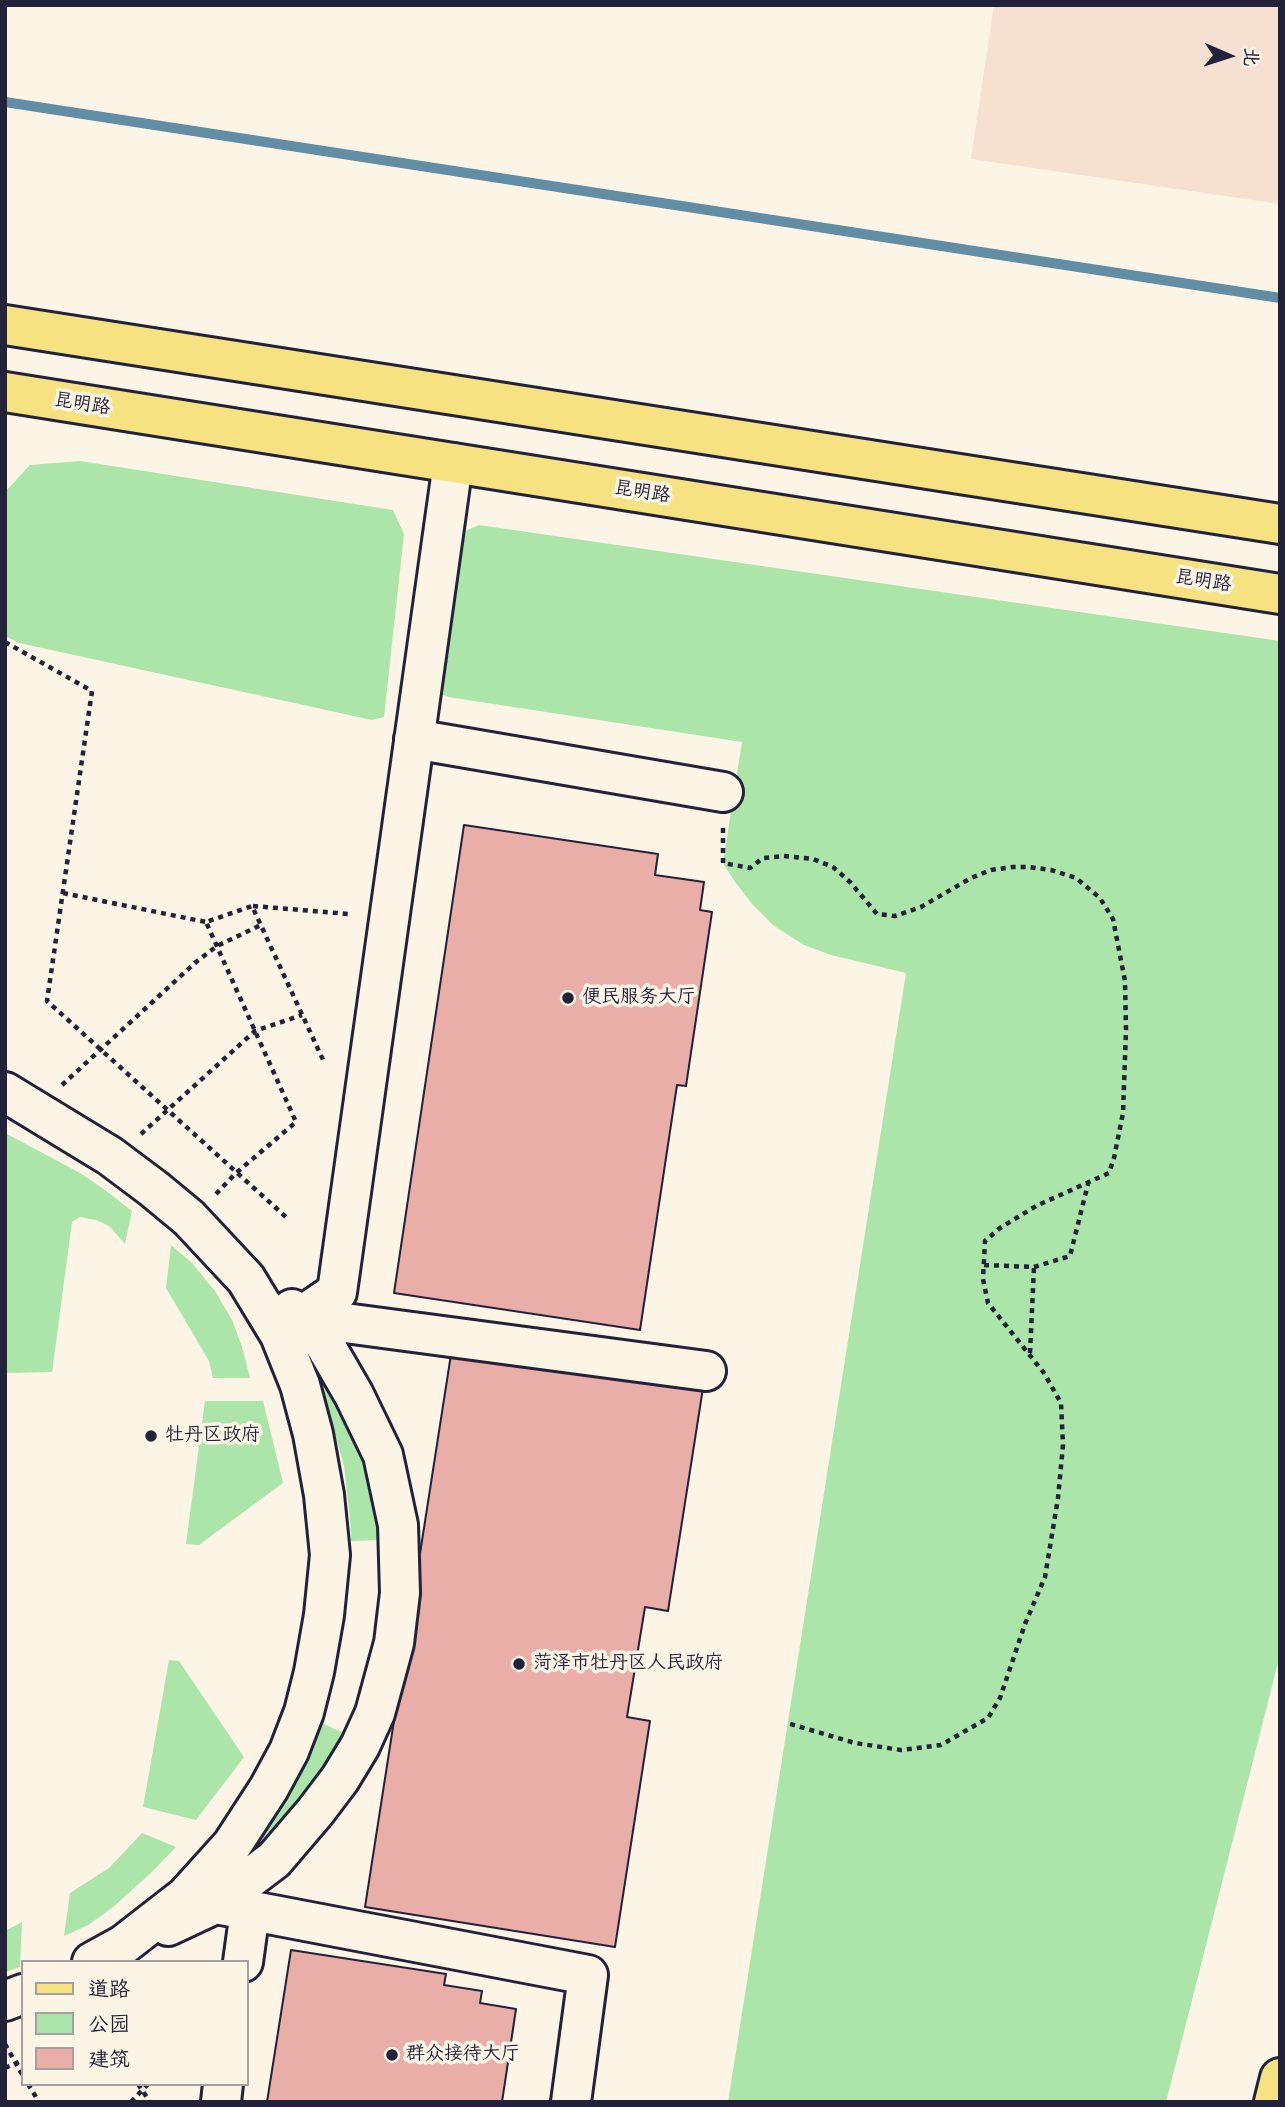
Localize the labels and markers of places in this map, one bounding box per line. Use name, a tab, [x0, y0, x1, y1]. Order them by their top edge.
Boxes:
place label: 便民服务大厅	[582, 987, 696, 1009]
marker: 便民服务大厅	[560, 990, 576, 1006]
place label: 牡丹区政府	[165, 1425, 260, 1447]
marker: 牡丹区政府	[143, 1428, 159, 1444]
place label: 菏泽市牡丹区人民政府	[533, 1653, 723, 1675]
marker: 菏泽市牡丹区人民政府	[511, 1656, 527, 1672]
place label: 群众接待大厅	[406, 2044, 520, 2066]
marker: 群众接待大厅	[384, 2047, 400, 2063]

